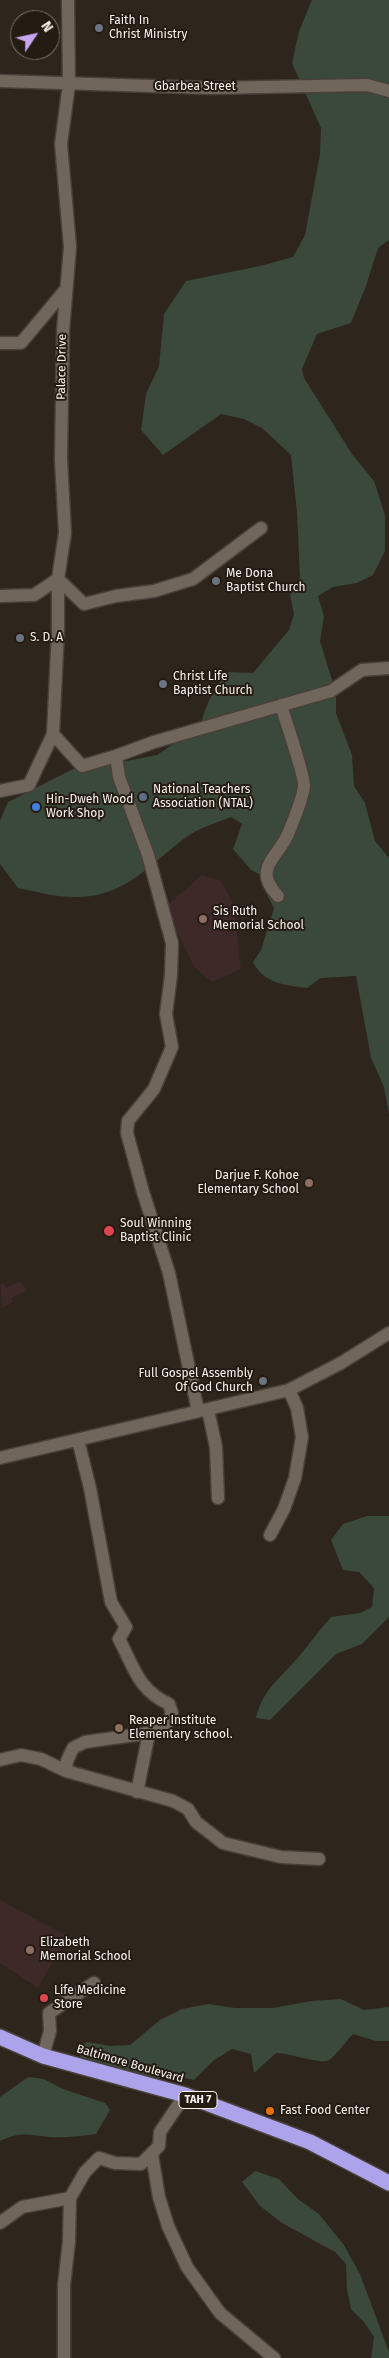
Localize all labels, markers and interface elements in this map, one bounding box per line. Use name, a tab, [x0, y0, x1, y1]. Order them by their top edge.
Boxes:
north arrow	[10, 10, 60, 60]
place label: Faith In Christ Ministry	[109, 14, 187, 42]
text: N	[37, 18, 57, 35]
marker: Faith In Christ Ministry	[93, 22, 105, 34]
street label: Gbarbea Street	[154, 80, 236, 94]
street label: Palace Drive	[54, 334, 70, 400]
place label: Me Dona Baptist Church	[226, 567, 305, 595]
marker: Me Dona Baptist Church	[210, 575, 222, 587]
place label: S. D. A	[30, 631, 63, 645]
marker: S. D. A	[14, 632, 26, 644]
place label: Christ Life Baptist Church	[173, 670, 252, 698]
marker: Christ Life Baptist Church	[157, 678, 169, 690]
place label: National Teachers Association (NTAL)	[153, 783, 253, 811]
marker: National Teachers Association (NTAL)	[137, 791, 149, 803]
place label: Hin-Dweh Wood Work Shop	[46, 793, 133, 821]
marker: Hin-Dweh Wood Work Shop	[30, 801, 42, 813]
place label: Sis Ruth Memorial School	[213, 905, 304, 933]
marker: Sis Ruth Memorial School	[197, 913, 209, 925]
place label: Darjue F. Kohoe Elementary School	[197, 1169, 299, 1197]
marker: Darjue F. Kohoe Elementary School	[303, 1177, 315, 1189]
place label: Soul Winning Baptist Clinic	[120, 1217, 191, 1245]
marker: Soul Winning Baptist Clinic	[102, 1224, 116, 1238]
place label: Full Gospel Assembly Of God Church	[139, 1367, 253, 1395]
marker: Full Gospel Assembly Of God Church	[257, 1375, 269, 1387]
place label: Reaper Institute Elementary school.	[129, 1714, 233, 1742]
marker: Reaper Institute Elementary school.	[113, 1722, 125, 1734]
place label: Elizabeth Memorial School	[40, 1936, 131, 1964]
marker: Elizabeth Memorial School	[24, 1944, 36, 1956]
place label: Life Medicine Store	[54, 1984, 126, 2012]
marker: Life Medicine Store	[38, 1992, 50, 2004]
street label: Baltimore Boulevard	[75, 2042, 185, 2086]
road number: TAH 7	[179, 2092, 217, 2108]
place label: Fast Food Center	[280, 2104, 370, 2118]
marker: Fast Food Center	[264, 2105, 276, 2117]

